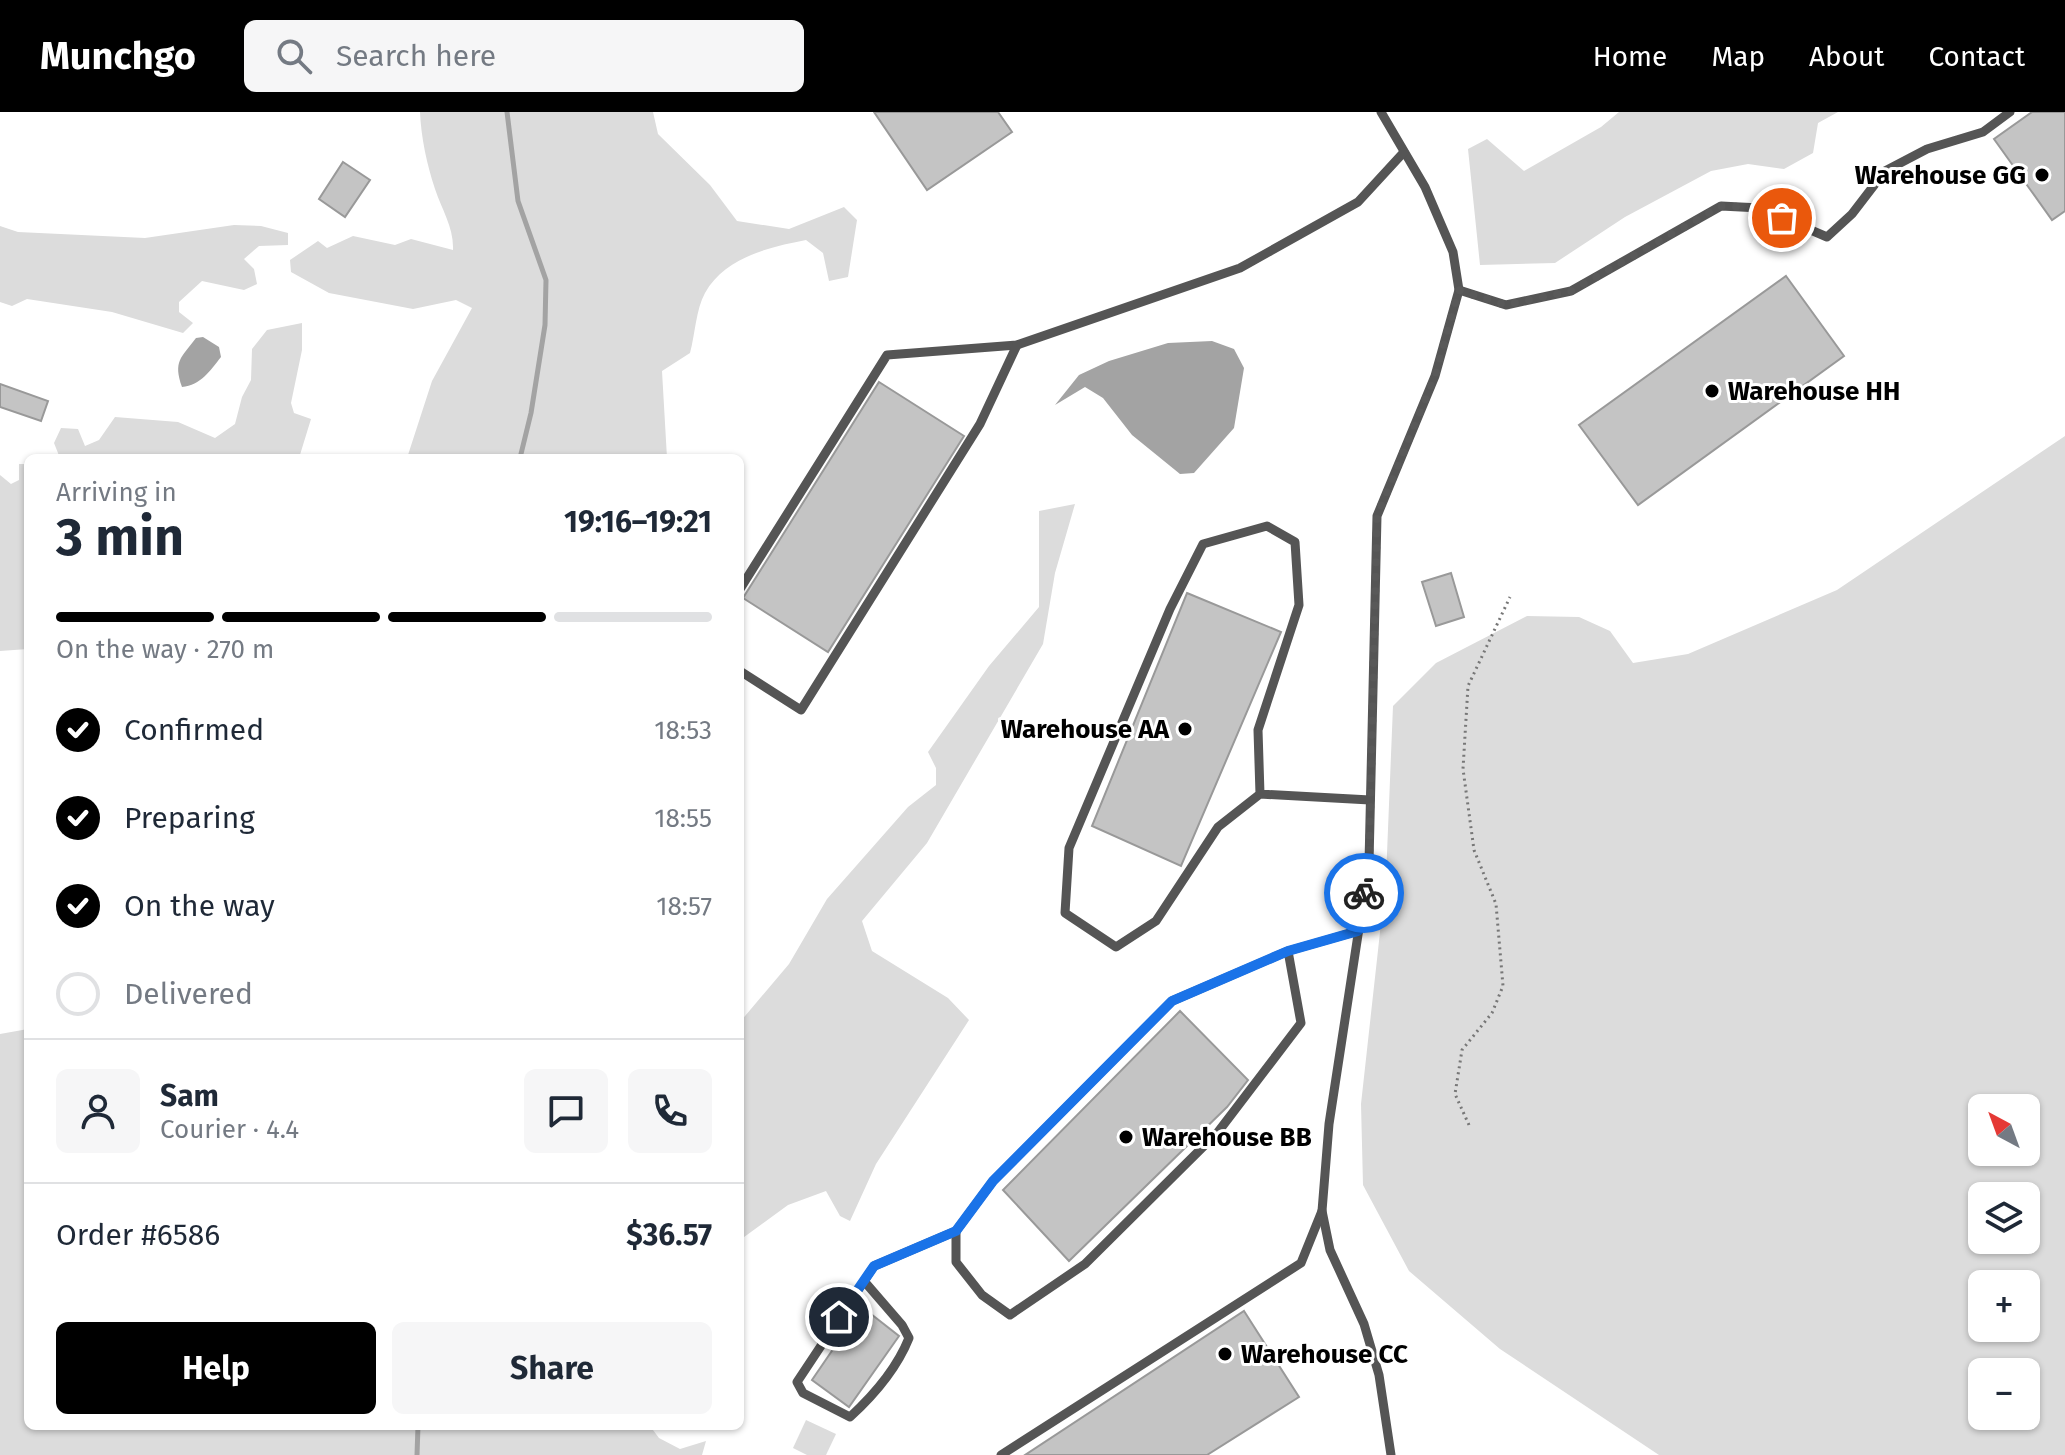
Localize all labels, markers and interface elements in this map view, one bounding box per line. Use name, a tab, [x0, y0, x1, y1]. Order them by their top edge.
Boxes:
search box	[244, 20, 804, 92]
text: Munchgo	[40, 33, 196, 79]
icon: search	[272, 34, 316, 78]
text: Search here	[336, 38, 496, 74]
text: Home	[1593, 40, 1667, 73]
text: Map	[1711, 40, 1765, 73]
text: About	[1809, 40, 1884, 73]
text: Contact	[1928, 40, 2025, 73]
place label: Warehouse GG	[1855, 160, 2026, 191]
marker: Warehouse GG	[2033, 166, 2051, 184]
pin	[1748, 184, 1816, 252]
icon: bag	[1760, 196, 1804, 240]
place label: Warehouse HH	[1728, 376, 1900, 407]
marker: Warehouse HH	[1703, 382, 1721, 400]
text: Arriving in	[56, 477, 177, 508]
text: 19:16–19:21	[564, 504, 712, 540]
text: 3 min	[56, 506, 184, 569]
text: On the way · 270 m	[56, 634, 274, 665]
icon: check	[56, 708, 100, 752]
text: Confirmed	[124, 712, 264, 748]
place label: Warehouse AA	[1001, 714, 1170, 745]
text: 18:53	[654, 715, 712, 746]
marker: Warehouse AA	[1176, 720, 1194, 738]
icon: check	[56, 796, 100, 840]
text: Preparing	[124, 800, 255, 836]
text: 18:55	[654, 803, 712, 834]
courier	[1324, 853, 1404, 933]
icon: bike	[1342, 871, 1386, 915]
icon: check	[56, 884, 100, 928]
text: On the way	[124, 888, 275, 924]
text: 18:57	[656, 891, 712, 922]
text: Delivered	[124, 976, 253, 1012]
button: person	[56, 1069, 140, 1153]
button: chat	[524, 1069, 608, 1153]
button: phone	[628, 1069, 712, 1153]
text: Sam	[160, 1078, 219, 1114]
north arrow	[1968, 1094, 2040, 1166]
map controls	[1968, 1094, 2040, 1430]
text: Courier · 4.4	[160, 1114, 299, 1145]
place label: Warehouse BB	[1142, 1122, 1312, 1153]
marker: Warehouse BB	[1117, 1128, 1135, 1146]
button: layers	[1968, 1182, 2040, 1254]
text: Order #6586	[56, 1217, 220, 1253]
text: $36.57	[626, 1217, 712, 1253]
button: +	[1968, 1270, 2040, 1342]
pin	[805, 1283, 873, 1351]
icon: home	[817, 1295, 861, 1339]
button: Help	[56, 1322, 376, 1414]
button: Share	[392, 1322, 712, 1414]
place label: Warehouse CC	[1241, 1339, 1408, 1370]
marker: Warehouse CC	[1216, 1345, 1234, 1363]
button: −	[1968, 1358, 2040, 1430]

